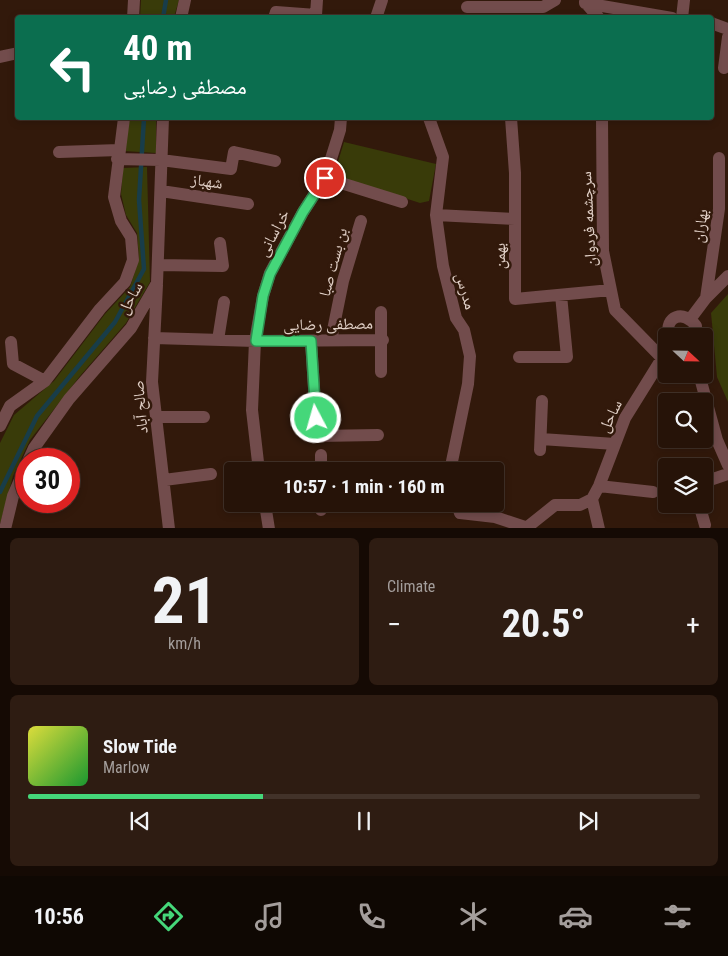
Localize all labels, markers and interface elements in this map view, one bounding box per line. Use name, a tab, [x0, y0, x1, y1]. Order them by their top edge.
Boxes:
text: 40 m	[123, 28, 192, 69]
icon: left	[40, 35, 105, 100]
text: مصطفی رضایی	[123, 74, 247, 99]
pin	[304, 157, 346, 199]
icon: arrive	[311, 164, 339, 192]
street label: شهباز	[189, 169, 224, 193]
street label: سرچشمه فردوان	[576, 171, 601, 267]
street label: خراسانی	[253, 206, 294, 260]
street label: بهاران	[688, 208, 713, 244]
street label: بن بست صبا	[315, 225, 352, 299]
street label: بهمن	[490, 243, 510, 269]
street label: مدرس	[451, 270, 480, 312]
street label: ساحل	[113, 278, 147, 318]
street label: مصطفی رضایی	[283, 314, 373, 335]
north arrow	[658, 328, 712, 382]
map controls	[658, 328, 713, 513]
street label: صالح آباد	[128, 380, 153, 434]
position arrow	[289, 391, 341, 443]
button: search	[658, 393, 713, 448]
street label: ساحل	[594, 396, 627, 436]
speed limit sign: 30	[15, 448, 80, 513]
button: layers	[658, 458, 713, 513]
text: 10:57 · 1 min · 160 m	[283, 475, 445, 498]
text: 21	[152, 563, 217, 639]
text: Climate	[387, 577, 435, 596]
text: 20.5°	[502, 602, 585, 646]
text: −	[387, 608, 401, 641]
text: +	[686, 608, 700, 641]
text: km/h	[168, 634, 201, 653]
text: Slow Tide	[103, 735, 177, 758]
text: Marlow	[103, 758, 150, 777]
icon: previous	[126, 807, 154, 835]
icon: pause	[350, 807, 378, 835]
icon: next	[574, 807, 602, 835]
icon: directions	[151, 899, 186, 934]
icon: music	[252, 899, 287, 934]
icon: phone	[354, 899, 389, 934]
icon: climate	[456, 899, 491, 934]
icon: car	[558, 899, 593, 934]
icon: filters	[660, 899, 695, 934]
text: 10:56	[33, 904, 84, 929]

